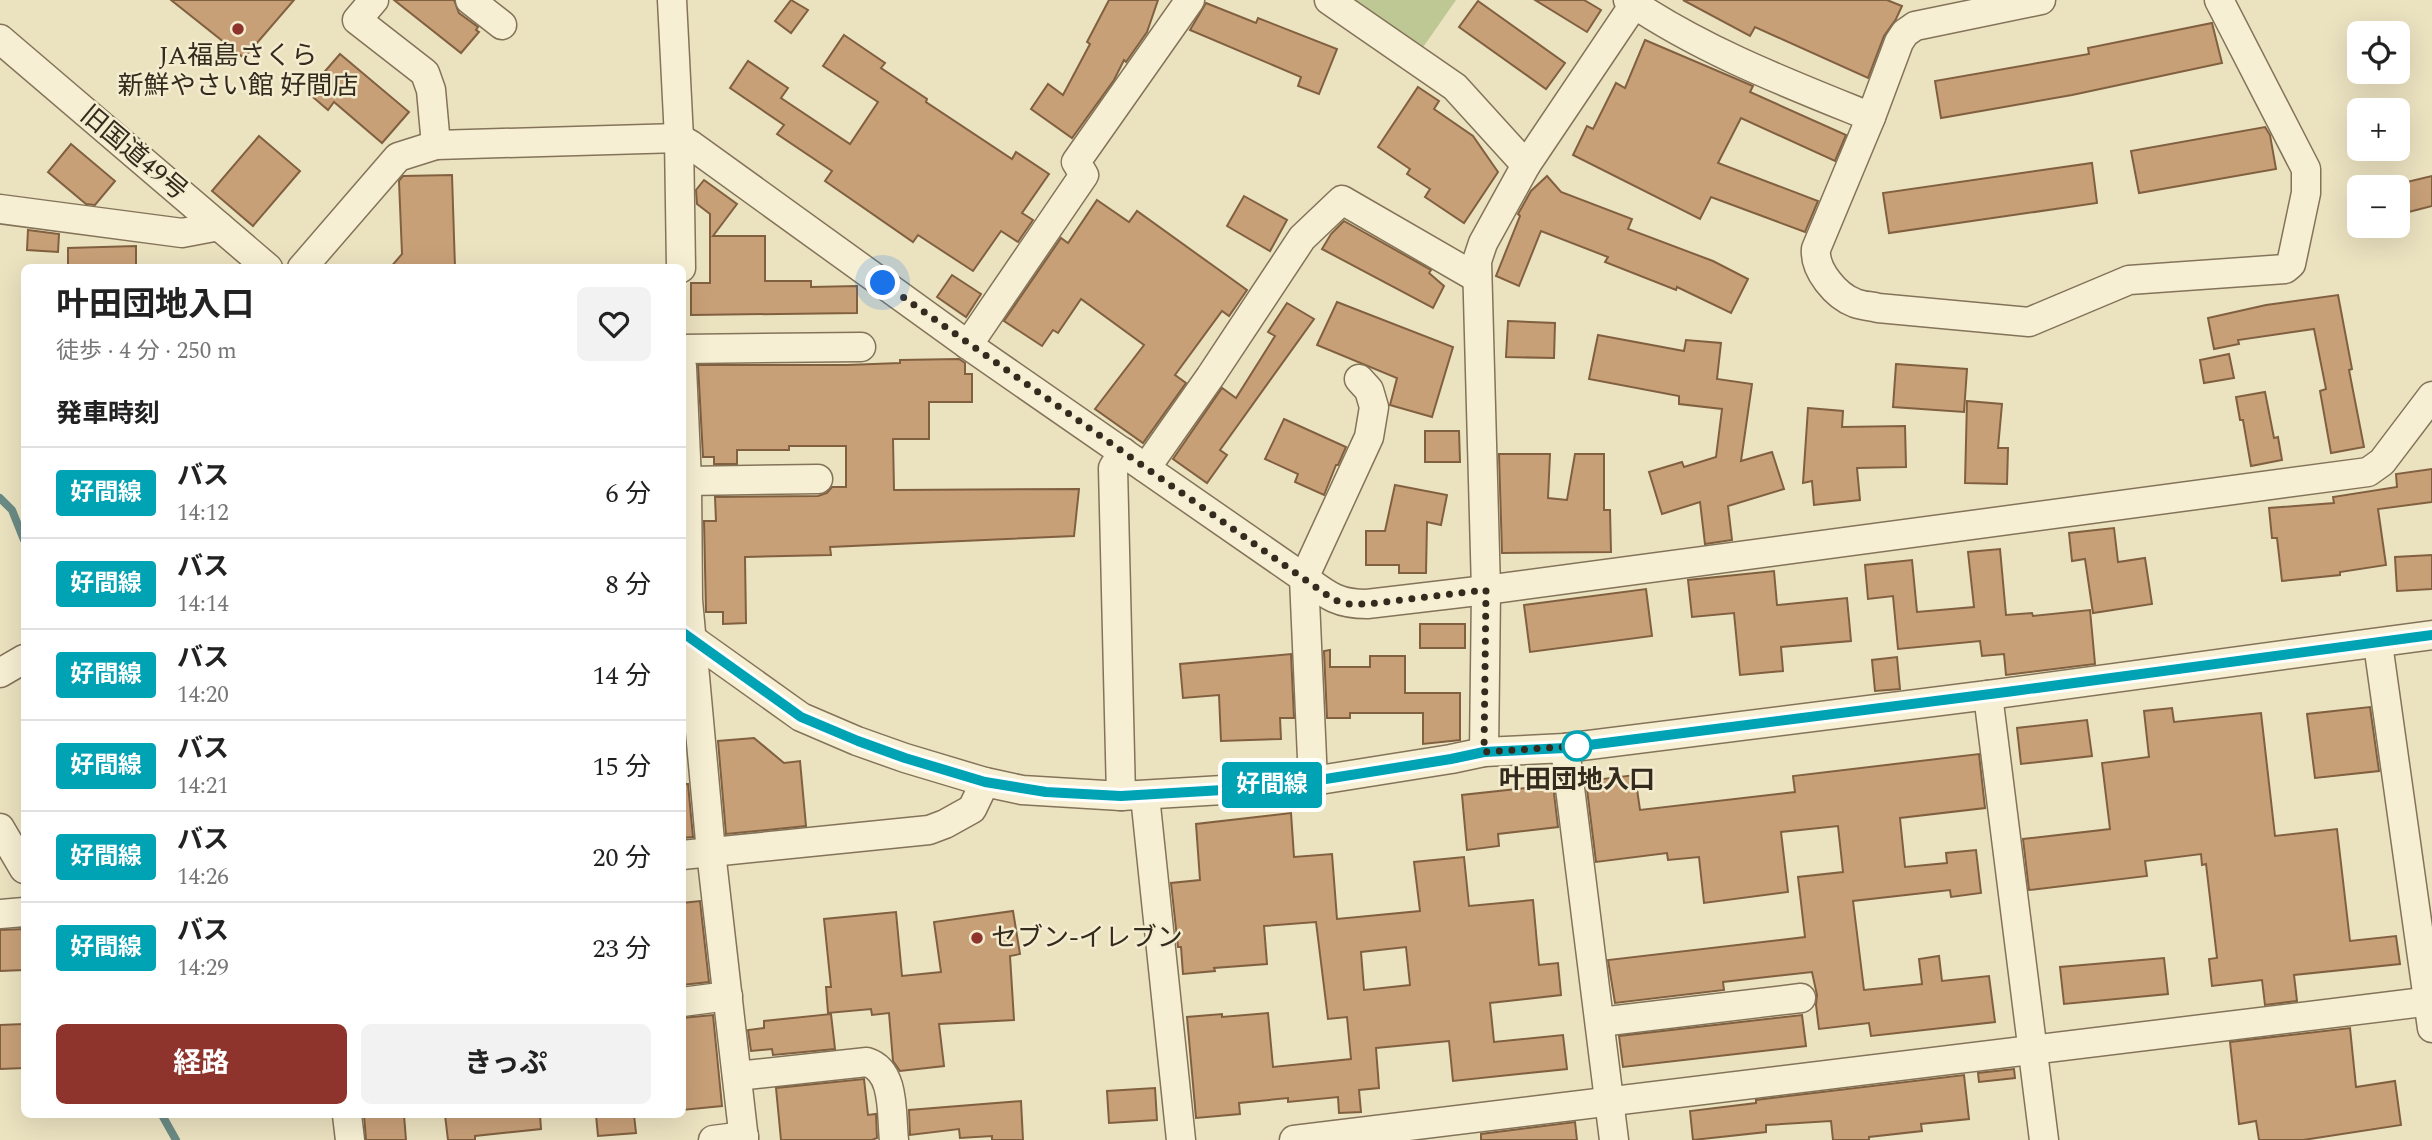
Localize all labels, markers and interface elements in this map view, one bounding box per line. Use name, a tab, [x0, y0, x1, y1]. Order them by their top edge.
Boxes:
marker: JA福島さくら 新鮮やさい館 好間店	[230, 21, 246, 37]
map controls	[2347, 21, 2410, 238]
button: locate	[2347, 21, 2410, 84]
place label: JA福島さくら 新鮮やさい館 好間店	[118, 36, 358, 106]
street label: 旧国道49号	[71, 96, 197, 210]
button: +	[2347, 98, 2410, 161]
button: −	[2347, 175, 2410, 238]
your location	[865, 265, 900, 300]
text: 叶田団地入口	[56, 280, 254, 330]
button: heart	[577, 287, 651, 361]
text: 徒歩 · 4 分 · 250 m	[56, 334, 237, 369]
text: 発車時刻	[56, 394, 160, 434]
text: バス	[177, 456, 229, 496]
text: 6 分	[605, 474, 651, 514]
text: 好間線	[70, 475, 142, 511]
text: 14:12	[177, 496, 229, 531]
text: バス	[177, 547, 229, 587]
text: 8 分	[605, 565, 651, 605]
text: 好間線	[70, 566, 142, 602]
text: 14:14	[177, 587, 229, 622]
text: バス	[177, 638, 229, 678]
text: 14 分	[592, 656, 651, 696]
text: 好間線	[70, 657, 142, 693]
text: 14:20	[177, 678, 229, 713]
text: バス	[177, 729, 229, 769]
marker: 叶田団地入口	[1562, 731, 1592, 761]
text: 15 分	[592, 747, 651, 787]
text: 好間線	[70, 748, 142, 784]
place label: 叶田団地入口	[1499, 760, 1655, 800]
line badge: 好間線	[1232, 762, 1312, 808]
text: 好間線	[1236, 767, 1308, 803]
text: 14:21	[177, 769, 229, 804]
text: バス	[177, 820, 229, 860]
text: 20 分	[592, 838, 651, 878]
text: 好間線	[70, 839, 142, 875]
text: 14:26	[177, 860, 229, 895]
text: バス	[177, 911, 229, 951]
place label: セブン-イレブン	[991, 918, 1183, 958]
text: 23 分	[592, 929, 651, 969]
text: 好間線	[70, 930, 142, 966]
marker: セブン-イレブン	[969, 930, 985, 946]
text: 14:29	[177, 951, 229, 986]
button: 経路	[56, 1024, 347, 1104]
button: きっぷ	[361, 1024, 651, 1104]

